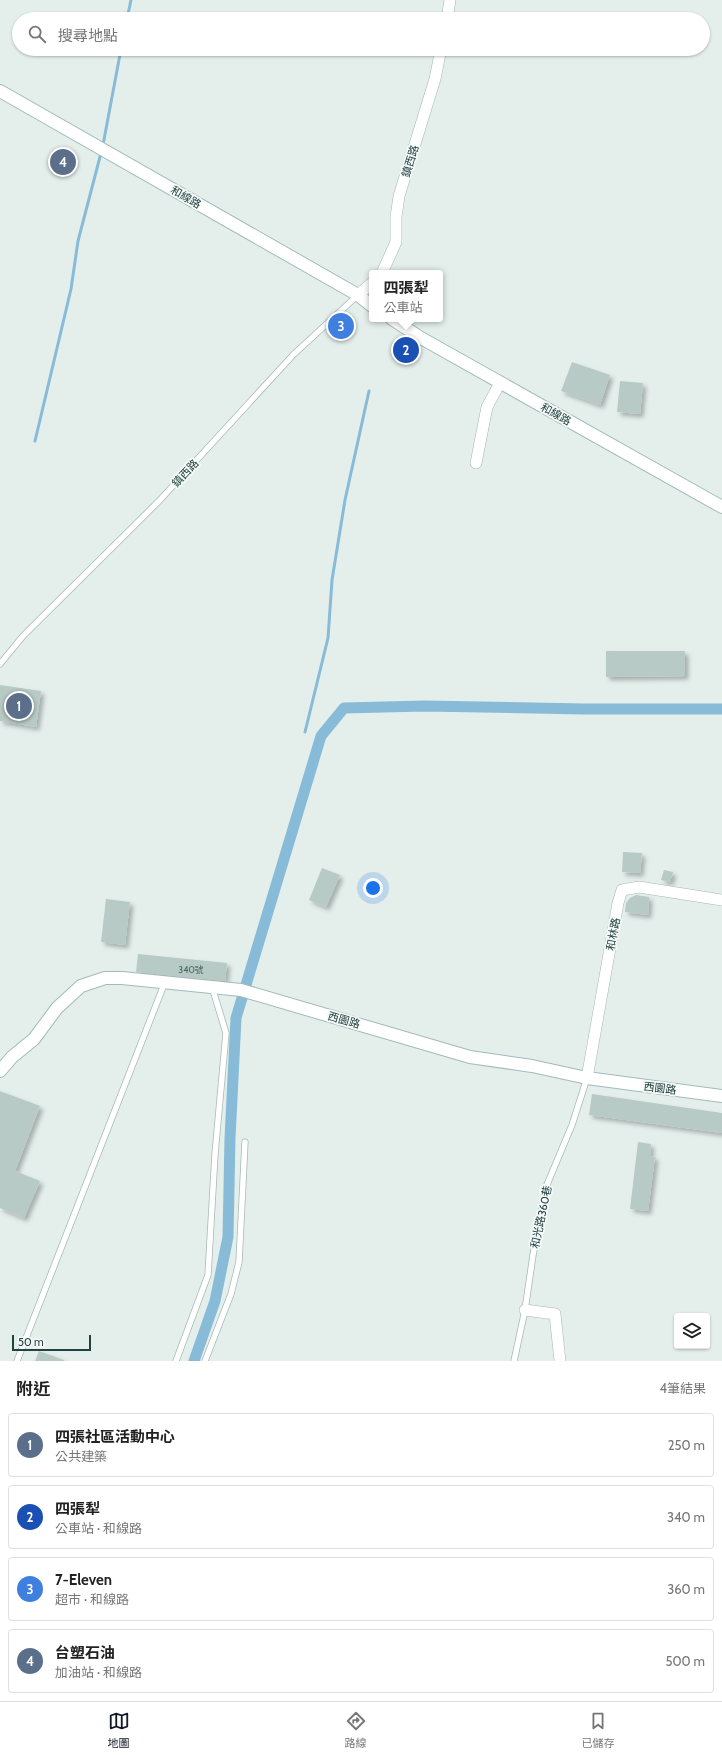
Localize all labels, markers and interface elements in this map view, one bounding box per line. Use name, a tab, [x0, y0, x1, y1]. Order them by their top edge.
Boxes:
search box	[12, 12, 710, 56]
icon: search	[26, 23, 48, 45]
text: 搜尋地點	[58, 27, 118, 45]
street label: 鎮西路	[398, 143, 422, 179]
pin: 4	[50, 147, 76, 177]
street label: 和線路	[168, 183, 204, 211]
popup	[369, 270, 443, 322]
text: 四張犁	[383, 279, 429, 297]
text: 公車站	[383, 299, 423, 315]
pin: 3	[328, 311, 354, 341]
pin: 2	[393, 335, 419, 365]
street label: 和線路	[538, 400, 574, 428]
street label: 鎮西路	[169, 456, 201, 490]
pin: 1	[6, 691, 32, 721]
your location	[363, 878, 383, 898]
street label: 和林路	[603, 917, 623, 951]
house number: 340號	[178, 964, 204, 975]
street label: 西園路	[326, 1009, 362, 1031]
street label: 西園路	[643, 1079, 677, 1097]
street label: 和光路360巷	[528, 1184, 554, 1250]
map controls	[674, 1313, 710, 1349]
button: layers	[674, 1313, 710, 1349]
scale bar	[12, 1333, 91, 1352]
text: 50 m	[18, 1335, 44, 1349]
text: 附近	[16, 1379, 50, 1399]
text: 4筆結果	[659, 1380, 706, 1396]
text: 四張社區活動中心	[55, 1428, 175, 1446]
text: 1	[28, 1437, 32, 1453]
text: 250 m	[668, 1437, 705, 1453]
text: 公共建築	[55, 1448, 107, 1464]
text: 四張犁	[55, 1500, 100, 1518]
text: 2	[27, 1509, 33, 1525]
text: 340 m	[667, 1509, 705, 1525]
text: 公車站 · 和線路	[55, 1520, 142, 1536]
text: 7-Eleven	[55, 1571, 112, 1589]
text: 3	[26, 1581, 34, 1597]
text: 360 m	[667, 1581, 705, 1597]
text: 超市 · 和線路	[55, 1591, 129, 1607]
text: 台塑石油	[55, 1644, 115, 1662]
text: 4	[26, 1653, 34, 1669]
text: 500 m	[665, 1653, 705, 1669]
text: 加油站 · 和線路	[55, 1664, 142, 1680]
tab: 地圖	[108, 1710, 130, 1750]
tab: 路線	[345, 1710, 367, 1750]
tab: 已儲存	[582, 1710, 615, 1750]

